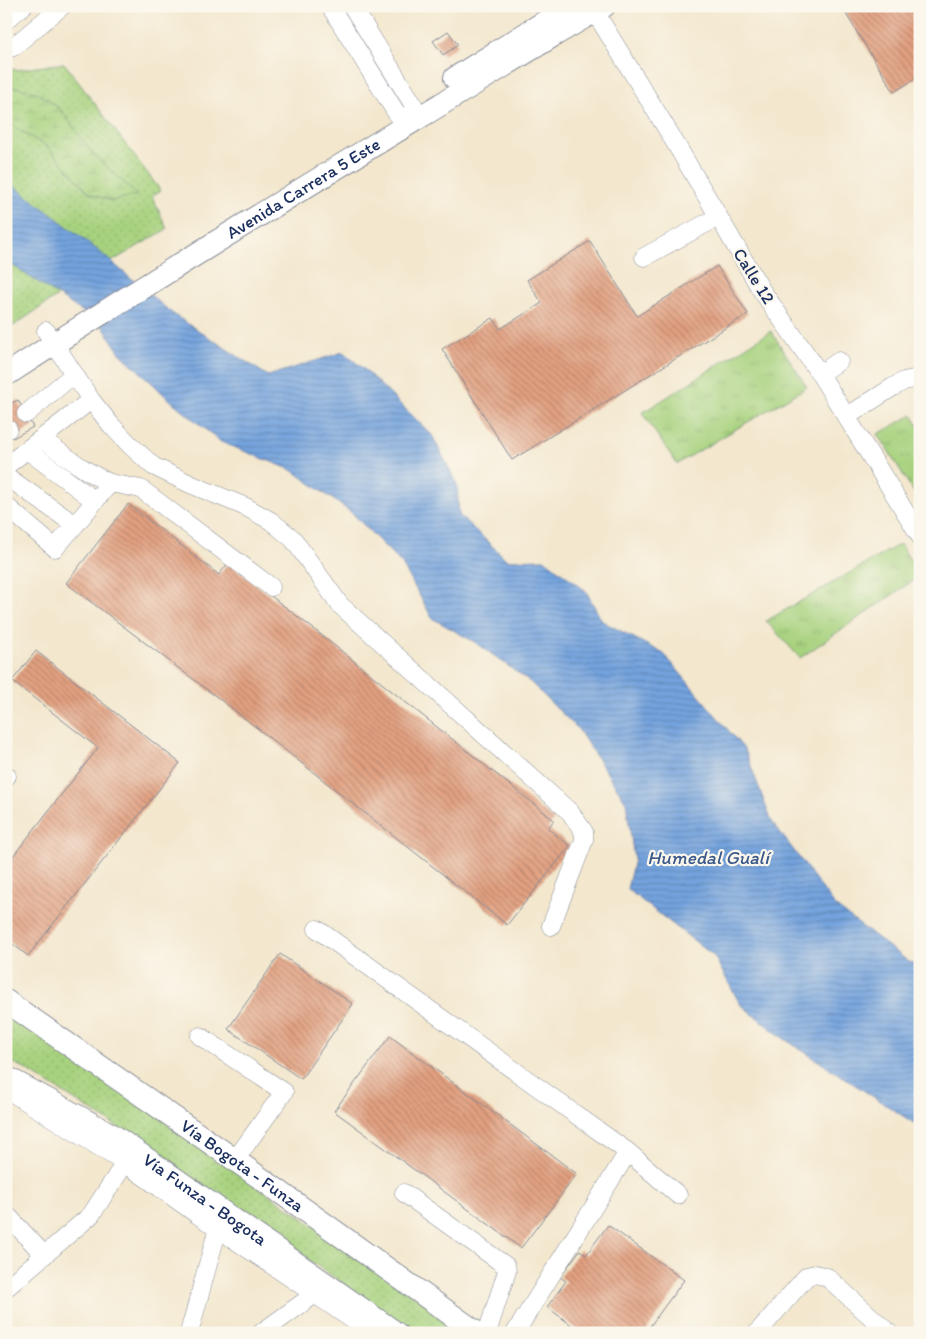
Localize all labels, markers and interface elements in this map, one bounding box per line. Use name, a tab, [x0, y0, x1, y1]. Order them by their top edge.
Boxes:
street label: Avenida Carrera 5 Este	[222, 133, 384, 244]
street label: Calle 12	[728, 244, 780, 308]
water label: Humedal Gualí	[647, 846, 772, 869]
street label: Vía Bogota - Funza	[176, 1115, 309, 1217]
street label: Vía Funza - Bogota	[139, 1149, 272, 1251]

